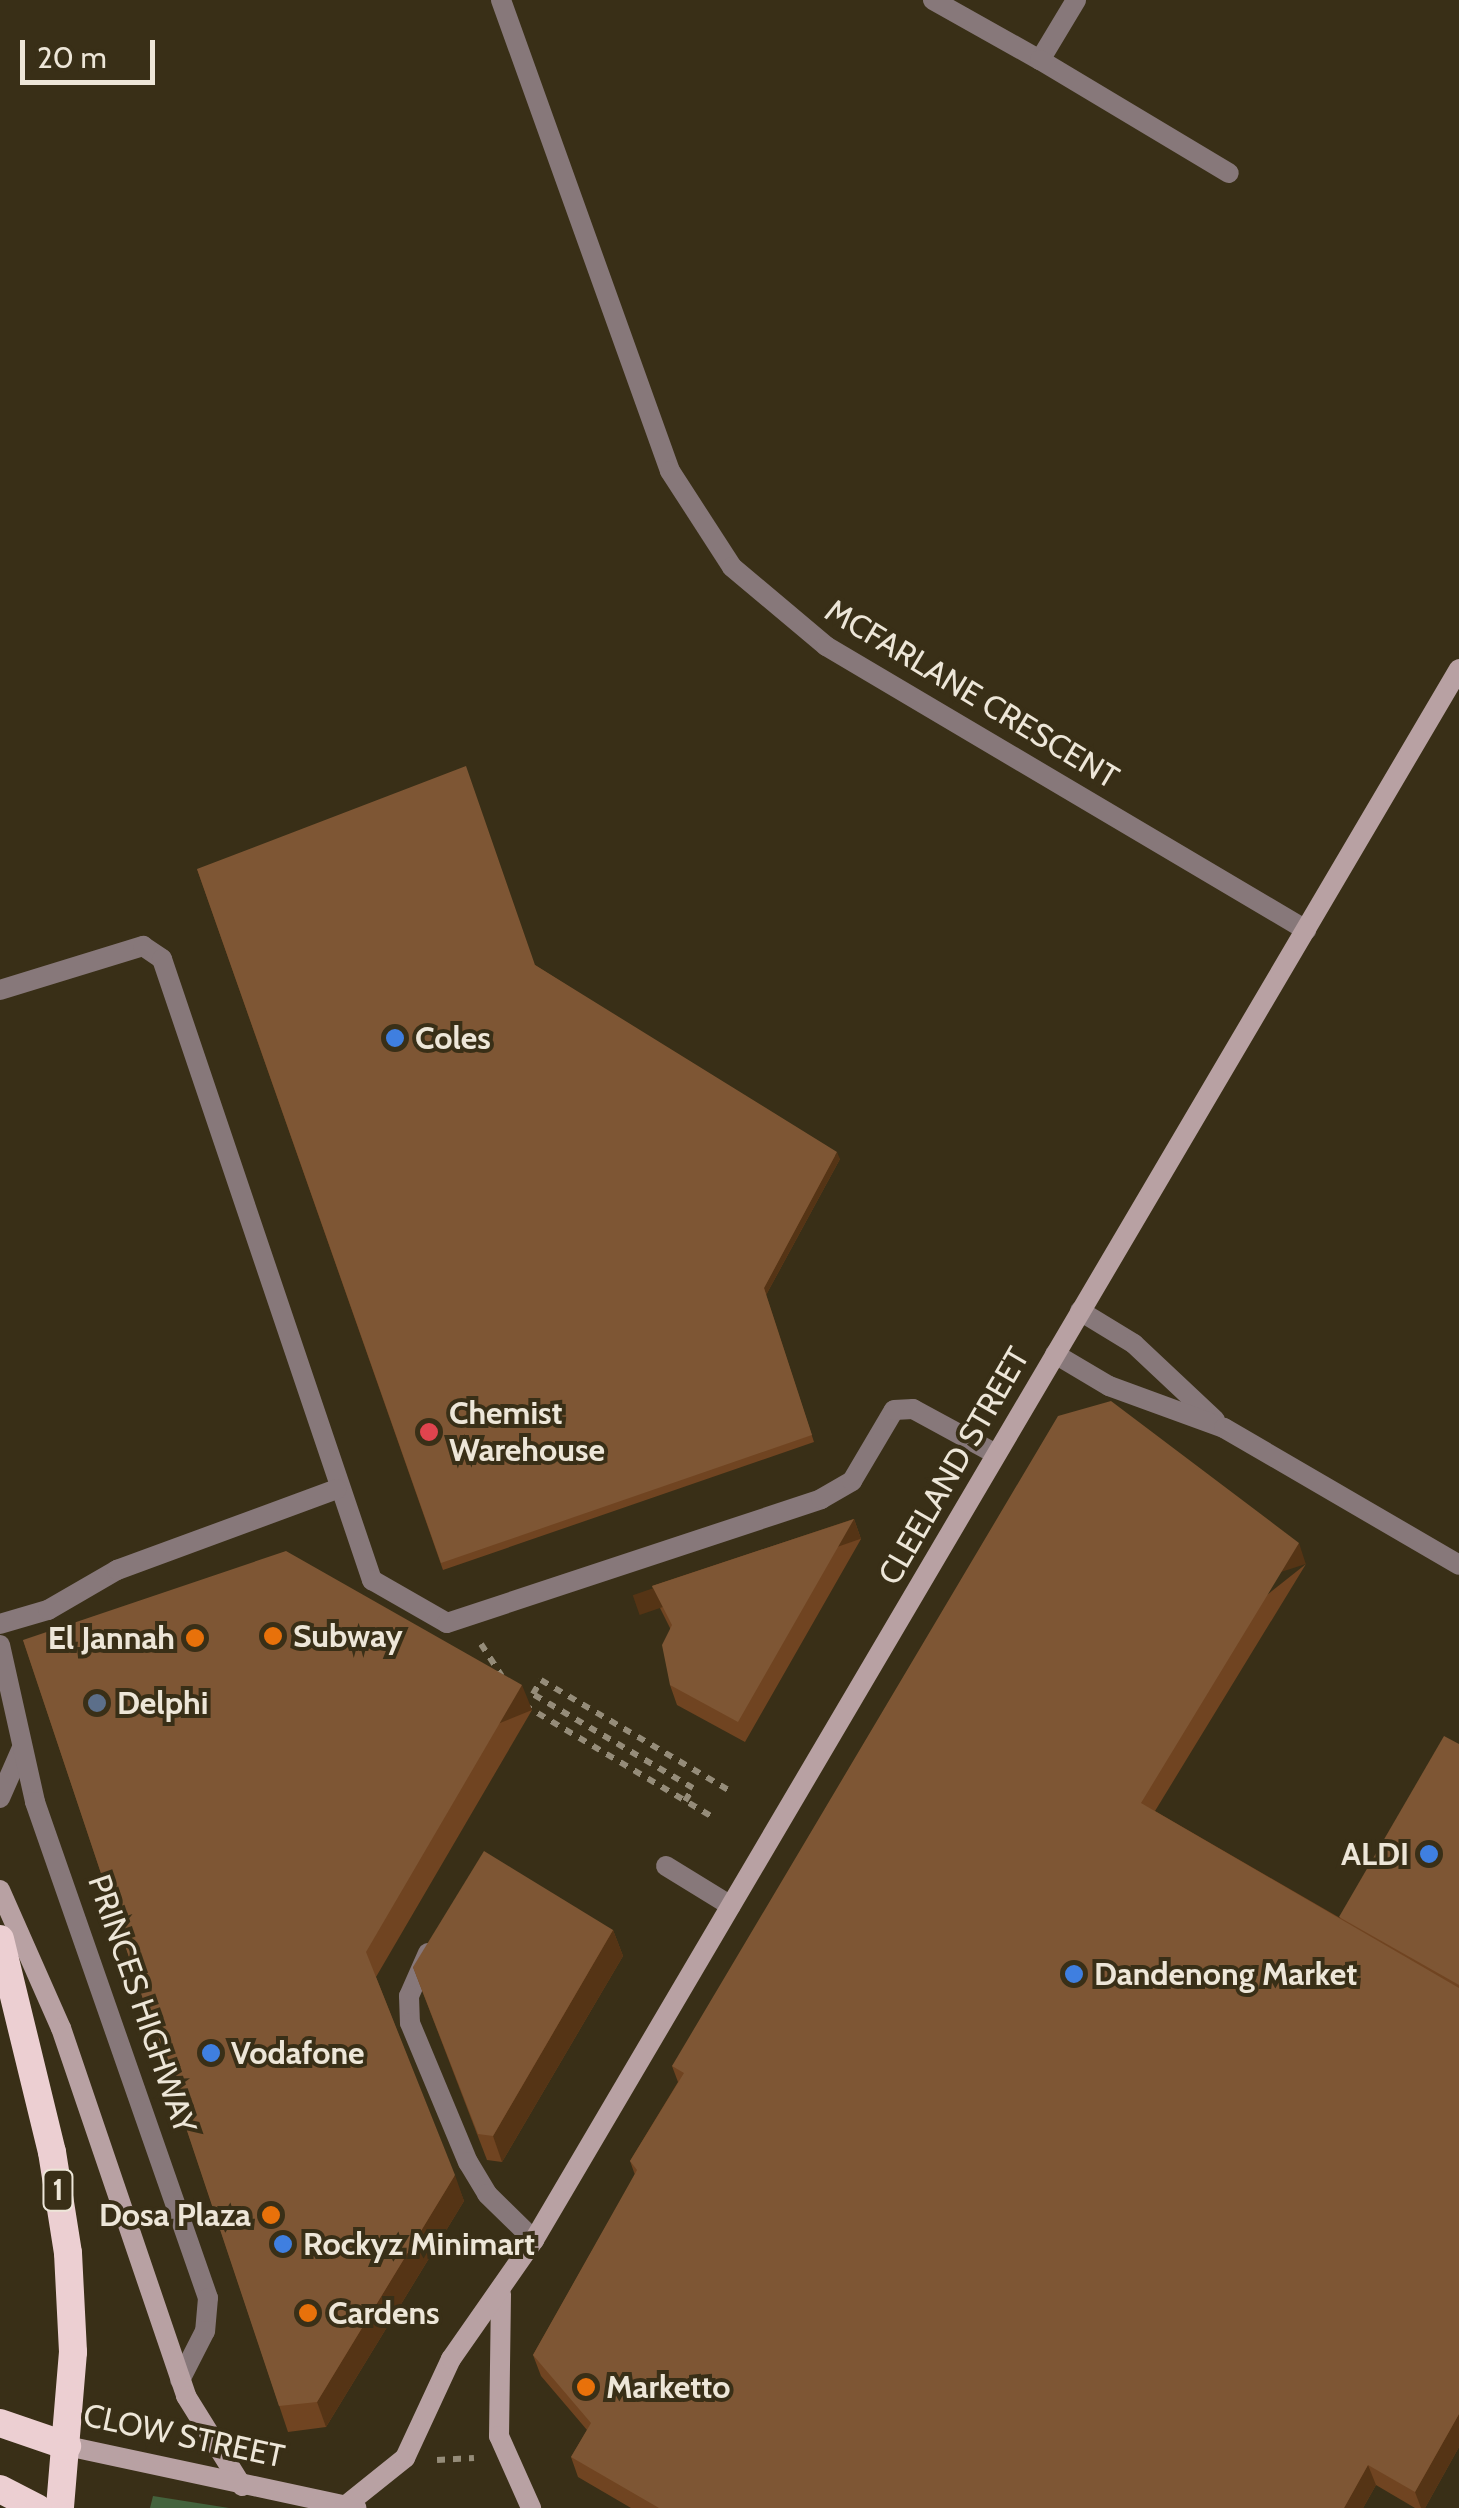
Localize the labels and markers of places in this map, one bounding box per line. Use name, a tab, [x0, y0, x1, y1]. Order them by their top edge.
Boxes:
place label: Coles	[415, 1019, 491, 1057]
marker: Coles	[384, 1027, 406, 1049]
place label: Chemist Warehouse	[449, 1395, 605, 1470]
marker: Chemist Warehouse	[418, 1421, 440, 1443]
place label: Subway	[293, 1617, 403, 1655]
place label: El Jannah	[48, 1619, 175, 1657]
marker: Subway	[262, 1625, 284, 1647]
marker: El Jannah	[184, 1627, 206, 1649]
place label: Delphi	[117, 1684, 208, 1722]
marker: Delphi	[86, 1692, 108, 1714]
place label: ALDI	[1341, 1835, 1409, 1873]
marker: ALDI	[1418, 1843, 1440, 1865]
place label: Dandenong Market	[1094, 1955, 1357, 1993]
marker: Dandenong Market	[1063, 1963, 1085, 1985]
place label: Vodafone	[231, 2034, 365, 2072]
marker: Vodafone	[200, 2042, 222, 2064]
place label: Dosa Plaza	[99, 2196, 251, 2234]
marker: Dosa Plaza	[260, 2204, 282, 2226]
place label: Rockyz Minimart	[303, 2225, 535, 2263]
marker: Rockyz Minimart	[272, 2233, 294, 2255]
place label: Cardens	[328, 2294, 440, 2332]
marker: Cardens	[297, 2302, 319, 2324]
place label: Marketto	[606, 2368, 731, 2406]
marker: Marketto	[575, 2376, 597, 2398]

